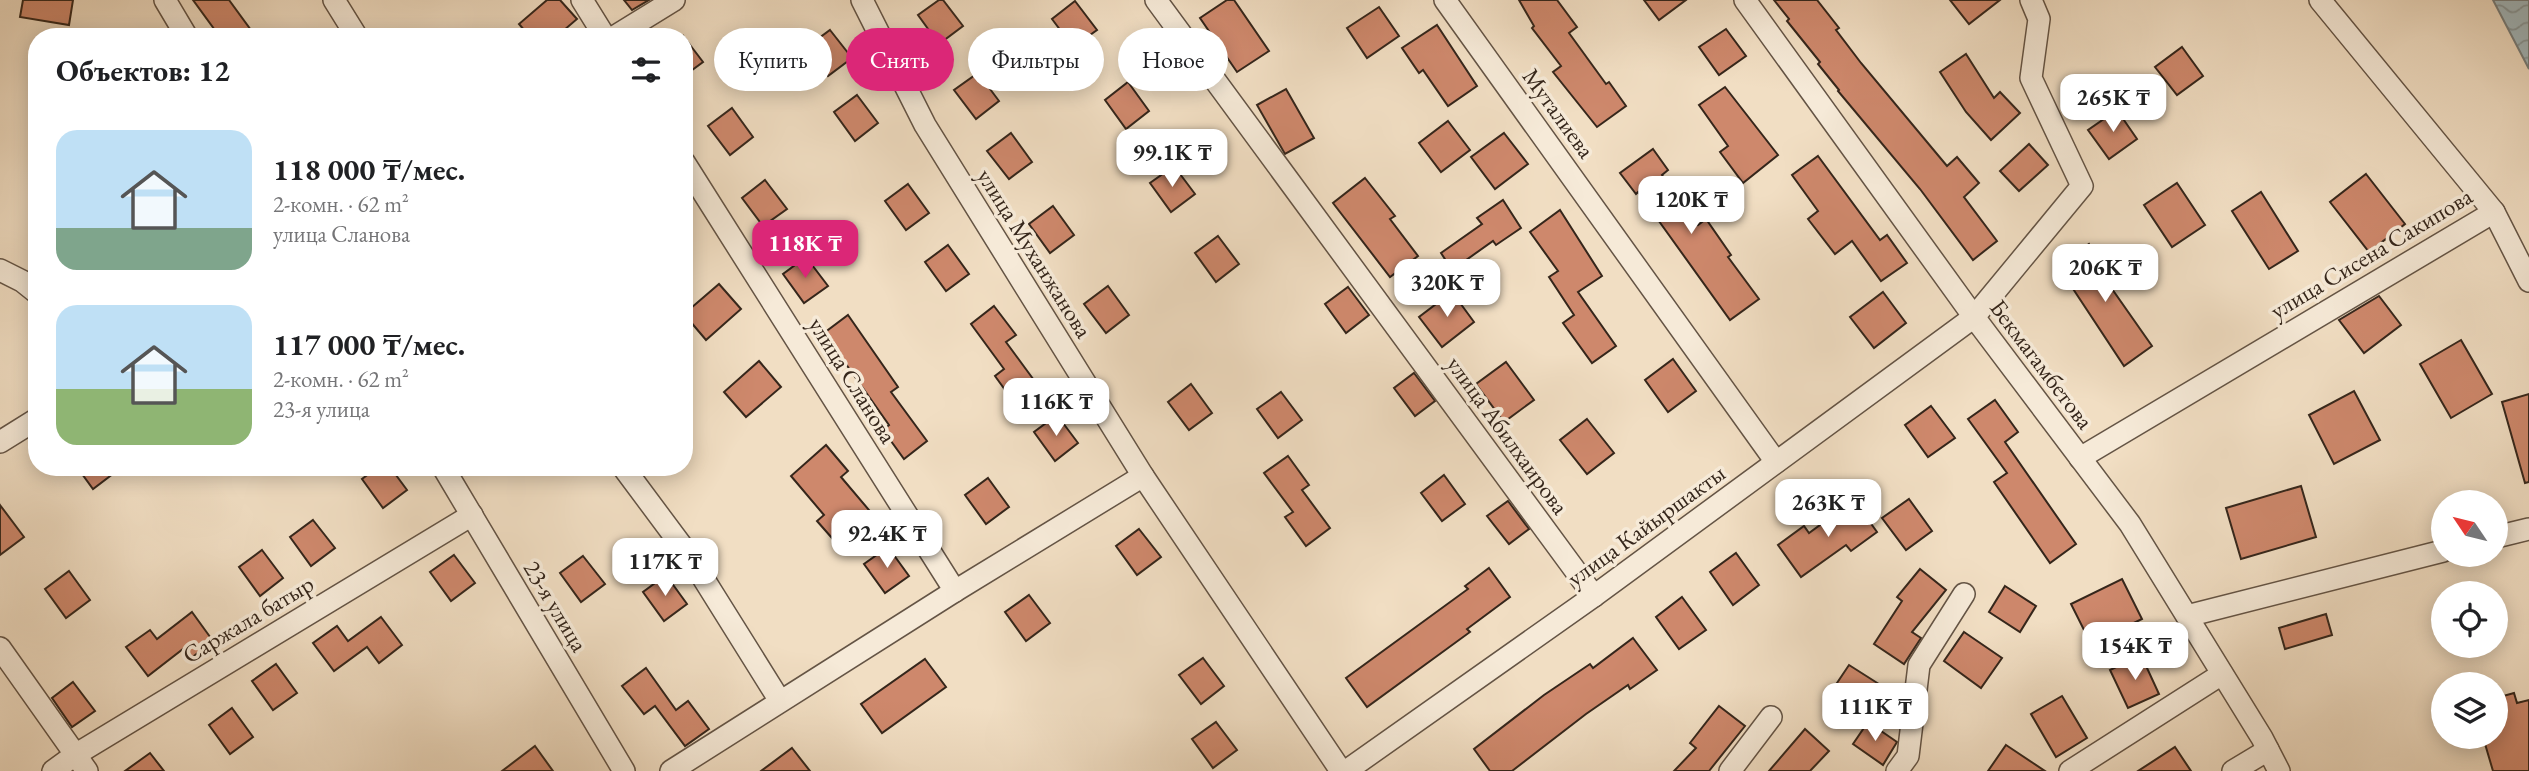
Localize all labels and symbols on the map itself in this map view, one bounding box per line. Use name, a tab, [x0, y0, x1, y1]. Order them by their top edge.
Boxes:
street label: Муталиева	[1516, 62, 1602, 164]
pin: 265K ₸	[2056, 74, 2170, 134]
pin: 99.1K ₸	[1107, 130, 1237, 189]
street label: улица Муханжанова	[970, 162, 1100, 344]
pin: 120K ₸	[1634, 176, 1748, 236]
street label: улица Сисена Сакипова	[2264, 180, 2478, 326]
pin: 118K ₸	[748, 220, 862, 280]
pin: 206K ₸	[2048, 244, 2162, 304]
pin: 320K ₸	[1390, 260, 1504, 319]
street label: Бекмагамбетова	[1983, 293, 2101, 435]
street label: улица Сланова	[802, 311, 904, 449]
street label: улица Абилхаирова	[1440, 350, 1576, 521]
pin: 116K ₸	[999, 378, 1113, 438]
street label: улица Кайыршакты	[1561, 457, 1732, 593]
pin: 263K ₸	[1771, 480, 1885, 539]
north arrow	[2431, 490, 2508, 567]
pin: 92.4K ₸	[822, 510, 952, 570]
pin: 117K ₸	[608, 538, 722, 598]
street label: 23-я улица	[517, 555, 596, 658]
street label: Саржала батыр	[177, 568, 319, 670]
pin: 154K ₸	[2078, 622, 2192, 682]
pin: 111K ₸	[1818, 684, 1932, 743]

